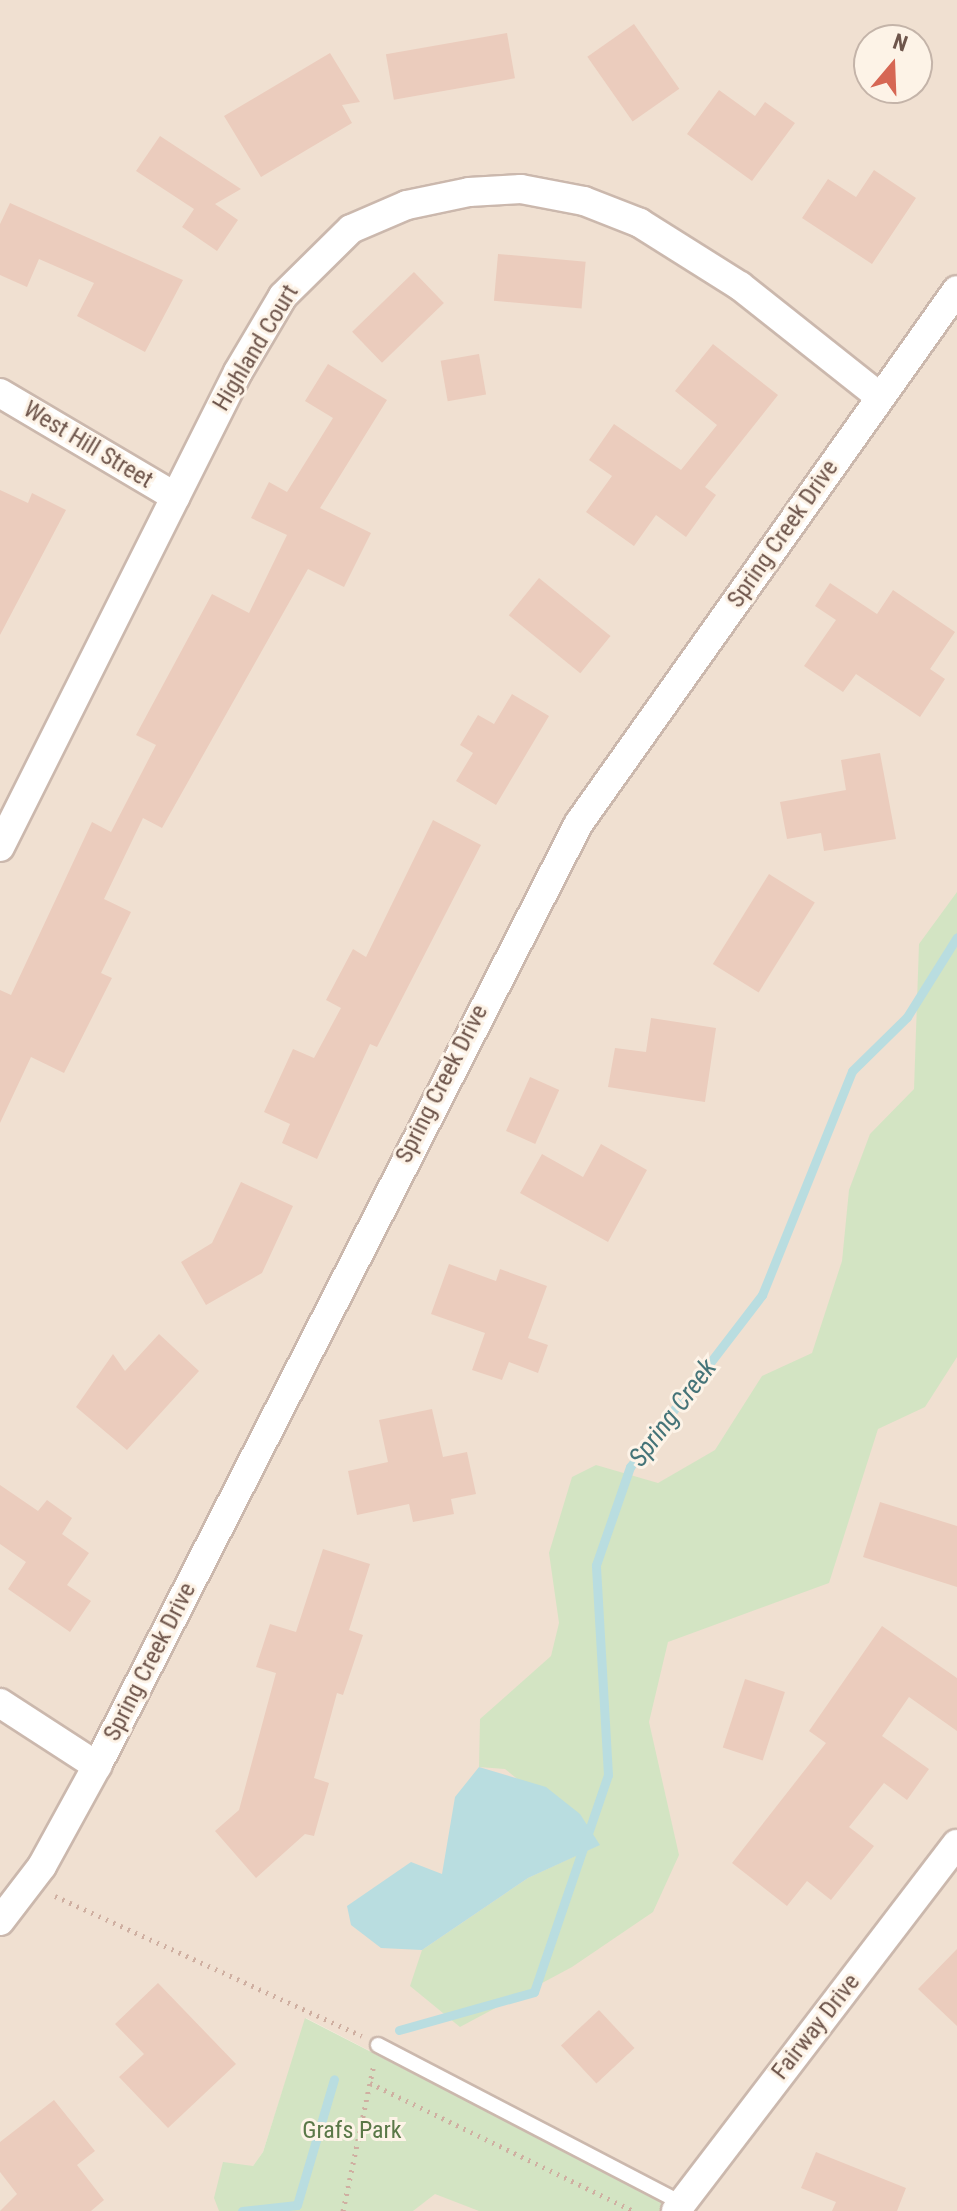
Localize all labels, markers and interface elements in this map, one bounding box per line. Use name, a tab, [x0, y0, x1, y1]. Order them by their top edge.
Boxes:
north arrow	[853, 24, 933, 104]
text: N	[890, 29, 911, 57]
street label: Highland Court	[207, 280, 305, 416]
street label: West Hill Street	[18, 395, 158, 495]
street label: Spring Creek Drive	[721, 455, 845, 613]
street label: Spring Creek Drive	[390, 1000, 494, 1168]
water label: Spring Creek	[623, 1353, 723, 1473]
street label: Spring Creek Drive	[98, 1578, 202, 1746]
street label: Fairway Drive	[766, 1969, 866, 2085]
park label: Grafs Park	[302, 2117, 402, 2145]

